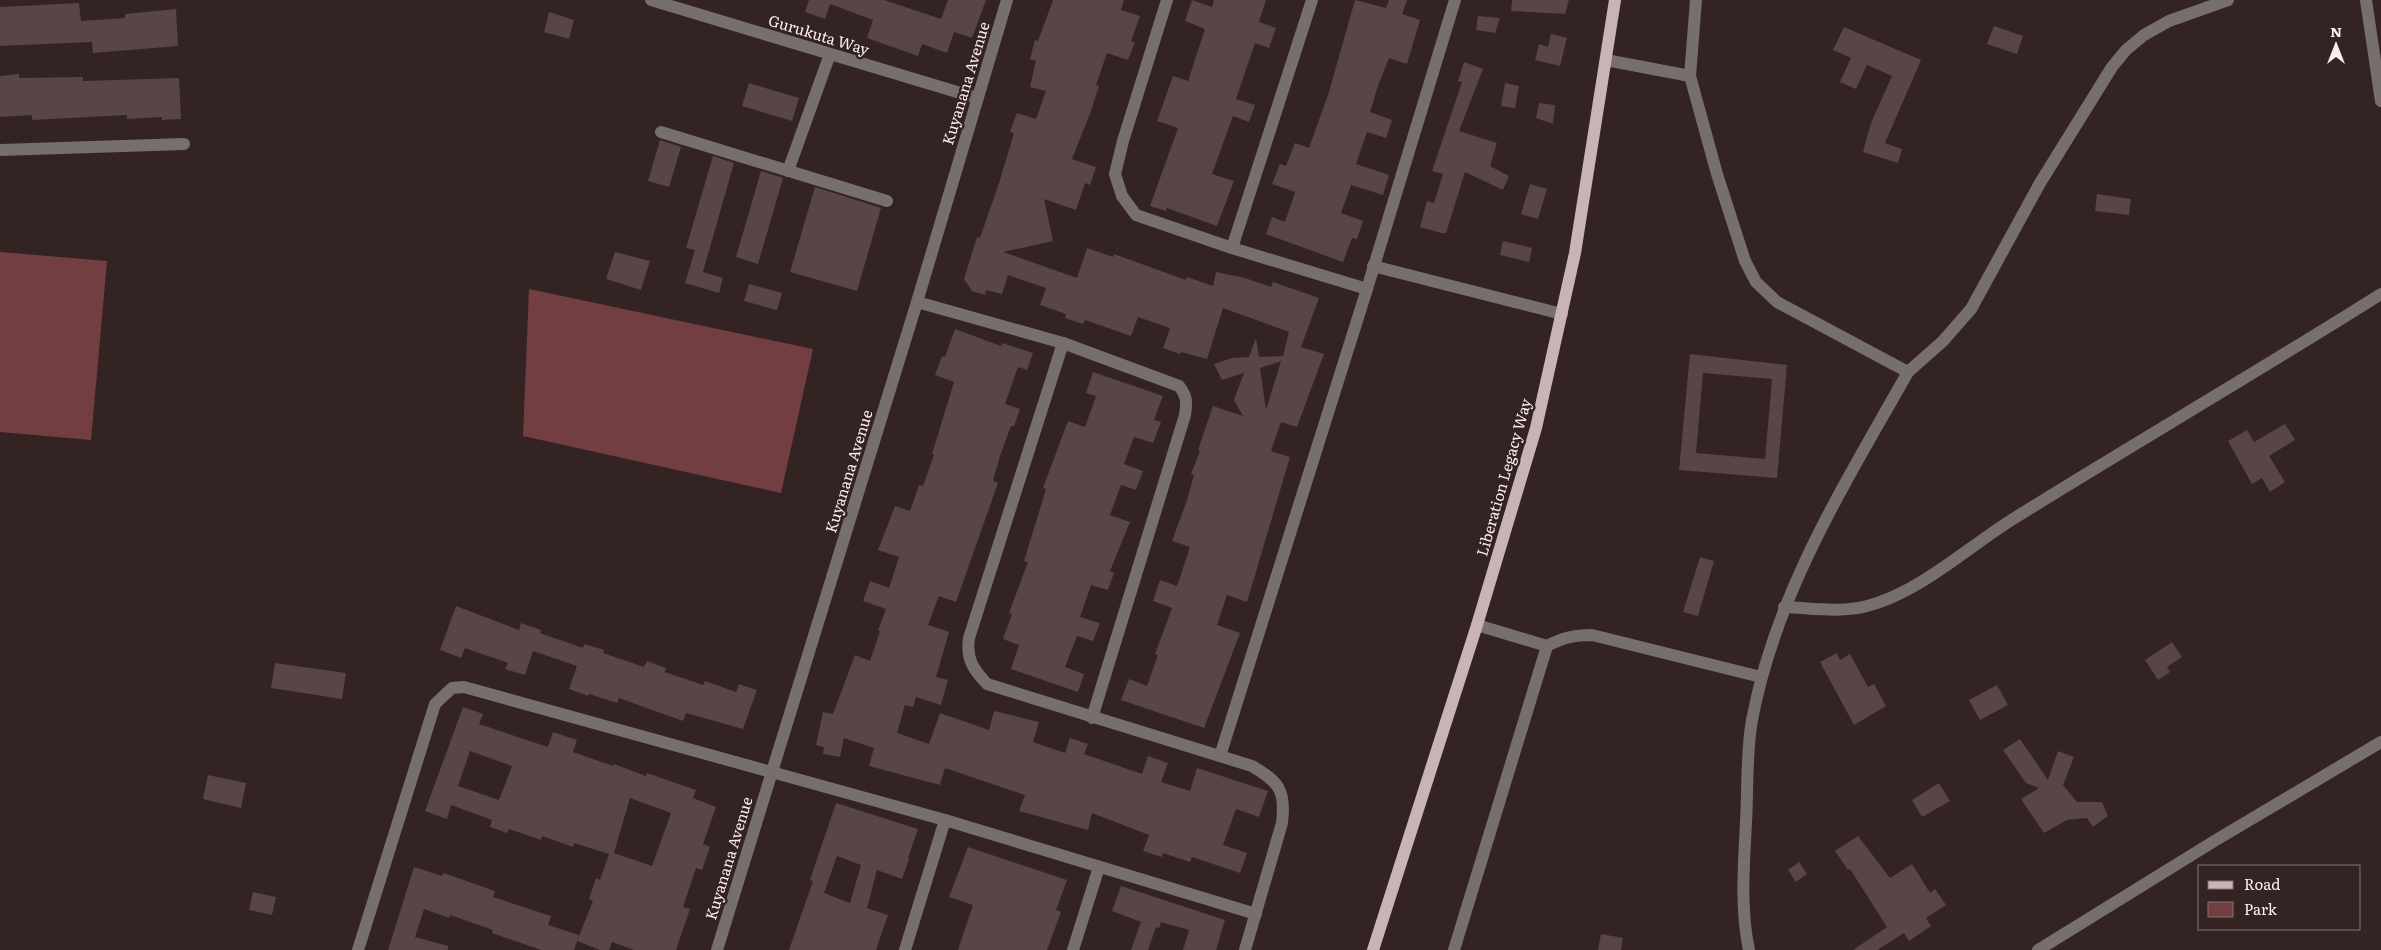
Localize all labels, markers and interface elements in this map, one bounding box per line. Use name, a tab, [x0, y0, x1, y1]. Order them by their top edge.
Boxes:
street label: Gurukuta Way	[766, 8, 873, 60]
street label: Kuyanana Avenue	[935, 18, 995, 147]
north arrow	[2311, 20, 2361, 70]
text: N	[2330, 21, 2342, 41]
street label: Liberation Legacy Way	[1469, 395, 1537, 559]
street label: Kuyanana Avenue	[818, 406, 878, 535]
street label: Kuyanana Avenue	[698, 793, 758, 922]
legend	[2198, 865, 2361, 930]
text: Road	[2244, 872, 2280, 895]
text: Park	[2244, 897, 2278, 920]

